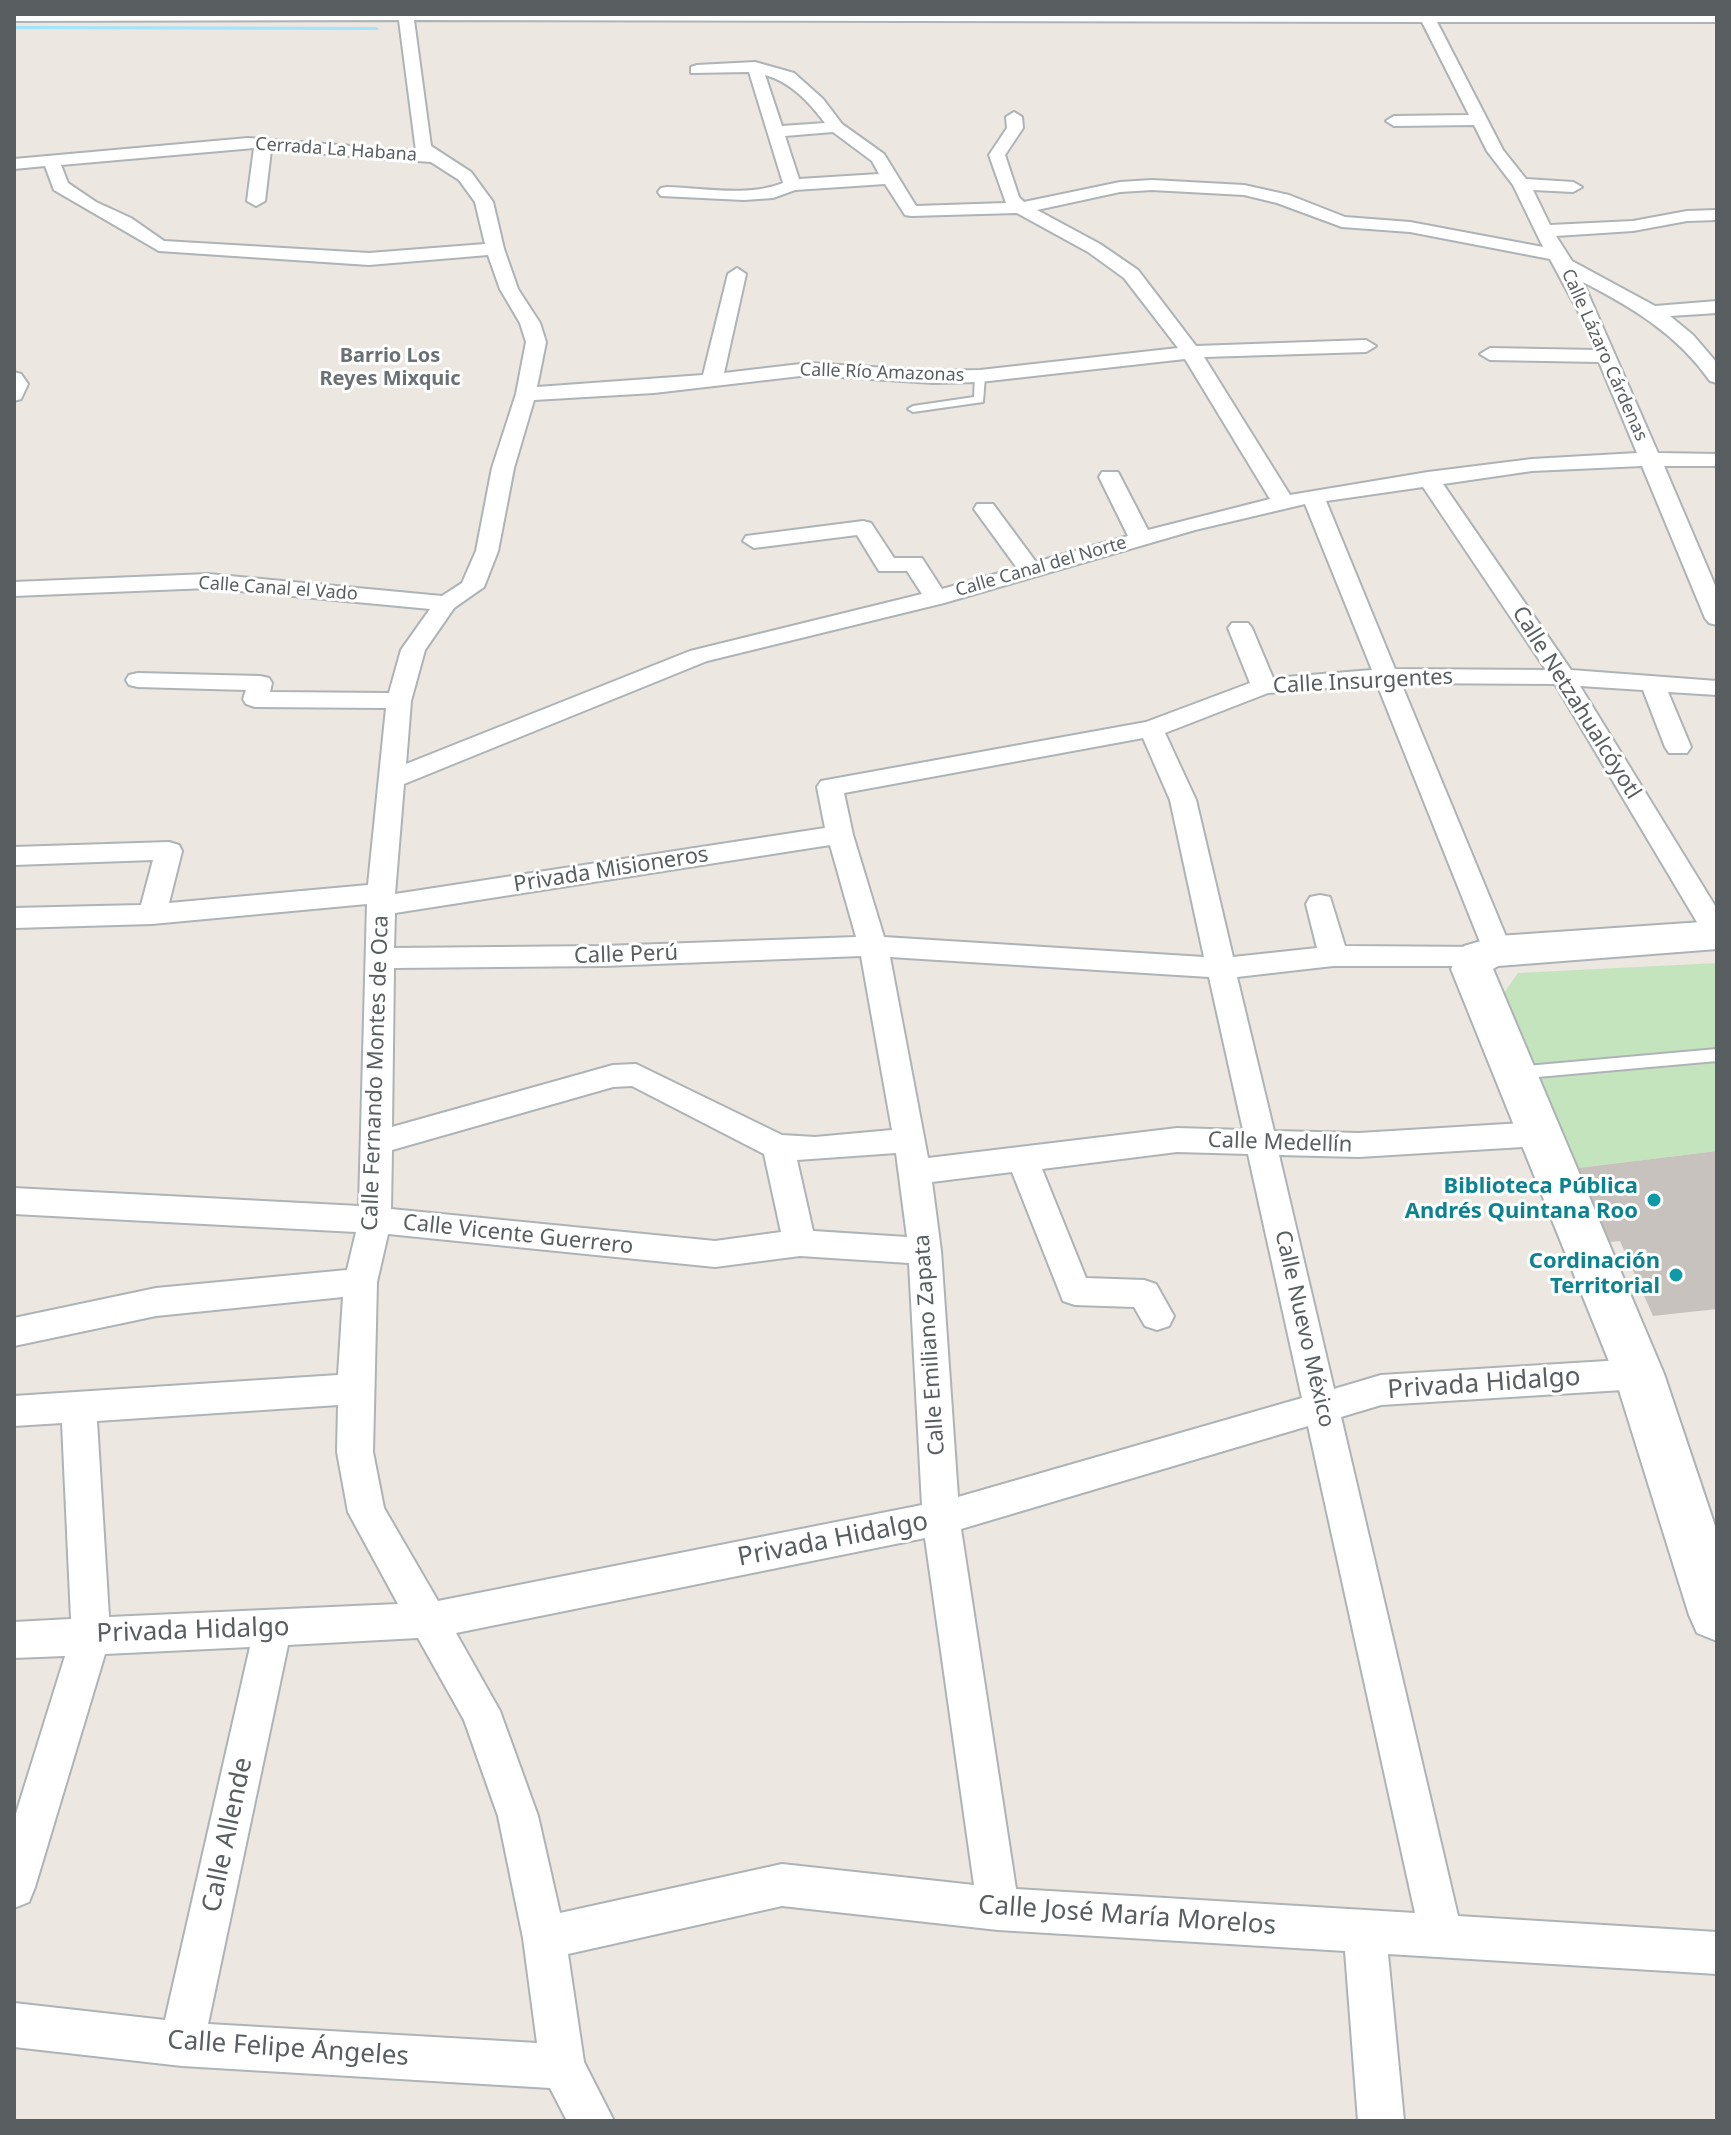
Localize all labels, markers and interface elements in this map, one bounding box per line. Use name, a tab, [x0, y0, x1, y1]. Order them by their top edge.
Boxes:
street label: Cerrada La Habana	[254, 134, 418, 166]
street label: Calle Lázaro Cárdenas	[1556, 266, 1652, 444]
district label: Barrio Los Reyes Mixquic	[319, 344, 461, 391]
street label: Calle Río Amazonas	[799, 359, 965, 387]
street label: Calle Canal del Norte	[953, 532, 1129, 602]
street label: Calle Canal el Vado	[198, 573, 358, 605]
street label: Calle Netzahualcóyotl	[1506, 602, 1646, 804]
street label: Calle Insurgentes	[1272, 664, 1454, 700]
street label: Privada Misioneros	[512, 842, 710, 898]
street label: Calle Fernando Montes de Oca	[357, 915, 395, 1231]
street label: Calle Perú	[574, 940, 678, 970]
street label: Calle Medellín	[1207, 1127, 1353, 1159]
place label: Biblioteca Pública Andrés Quintana Roo	[1405, 1174, 1638, 1226]
marker: Biblioteca Pública Andrés Quintana Roo	[1645, 1191, 1663, 1209]
street label: Calle Vicente Guerrero	[402, 1210, 634, 1260]
street label: Calle Nuevo México	[1268, 1228, 1340, 1430]
street label: Calle Emiliano Zapata	[909, 1234, 951, 1456]
place label: Cordinación Territorial	[1529, 1249, 1660, 1300]
marker: Cordinación Territorial	[1667, 1266, 1685, 1284]
street label: Privada Hidalgo	[1387, 1362, 1581, 1406]
street label: Privada Hidalgo	[735, 1506, 931, 1574]
street label: Privada Hidalgo	[96, 1612, 290, 1650]
street label: Calle Allende	[196, 1755, 260, 1915]
street label: Calle José María Morelos	[977, 1890, 1277, 1942]
street label: Calle Felipe Ángeles	[166, 2025, 410, 2073]

